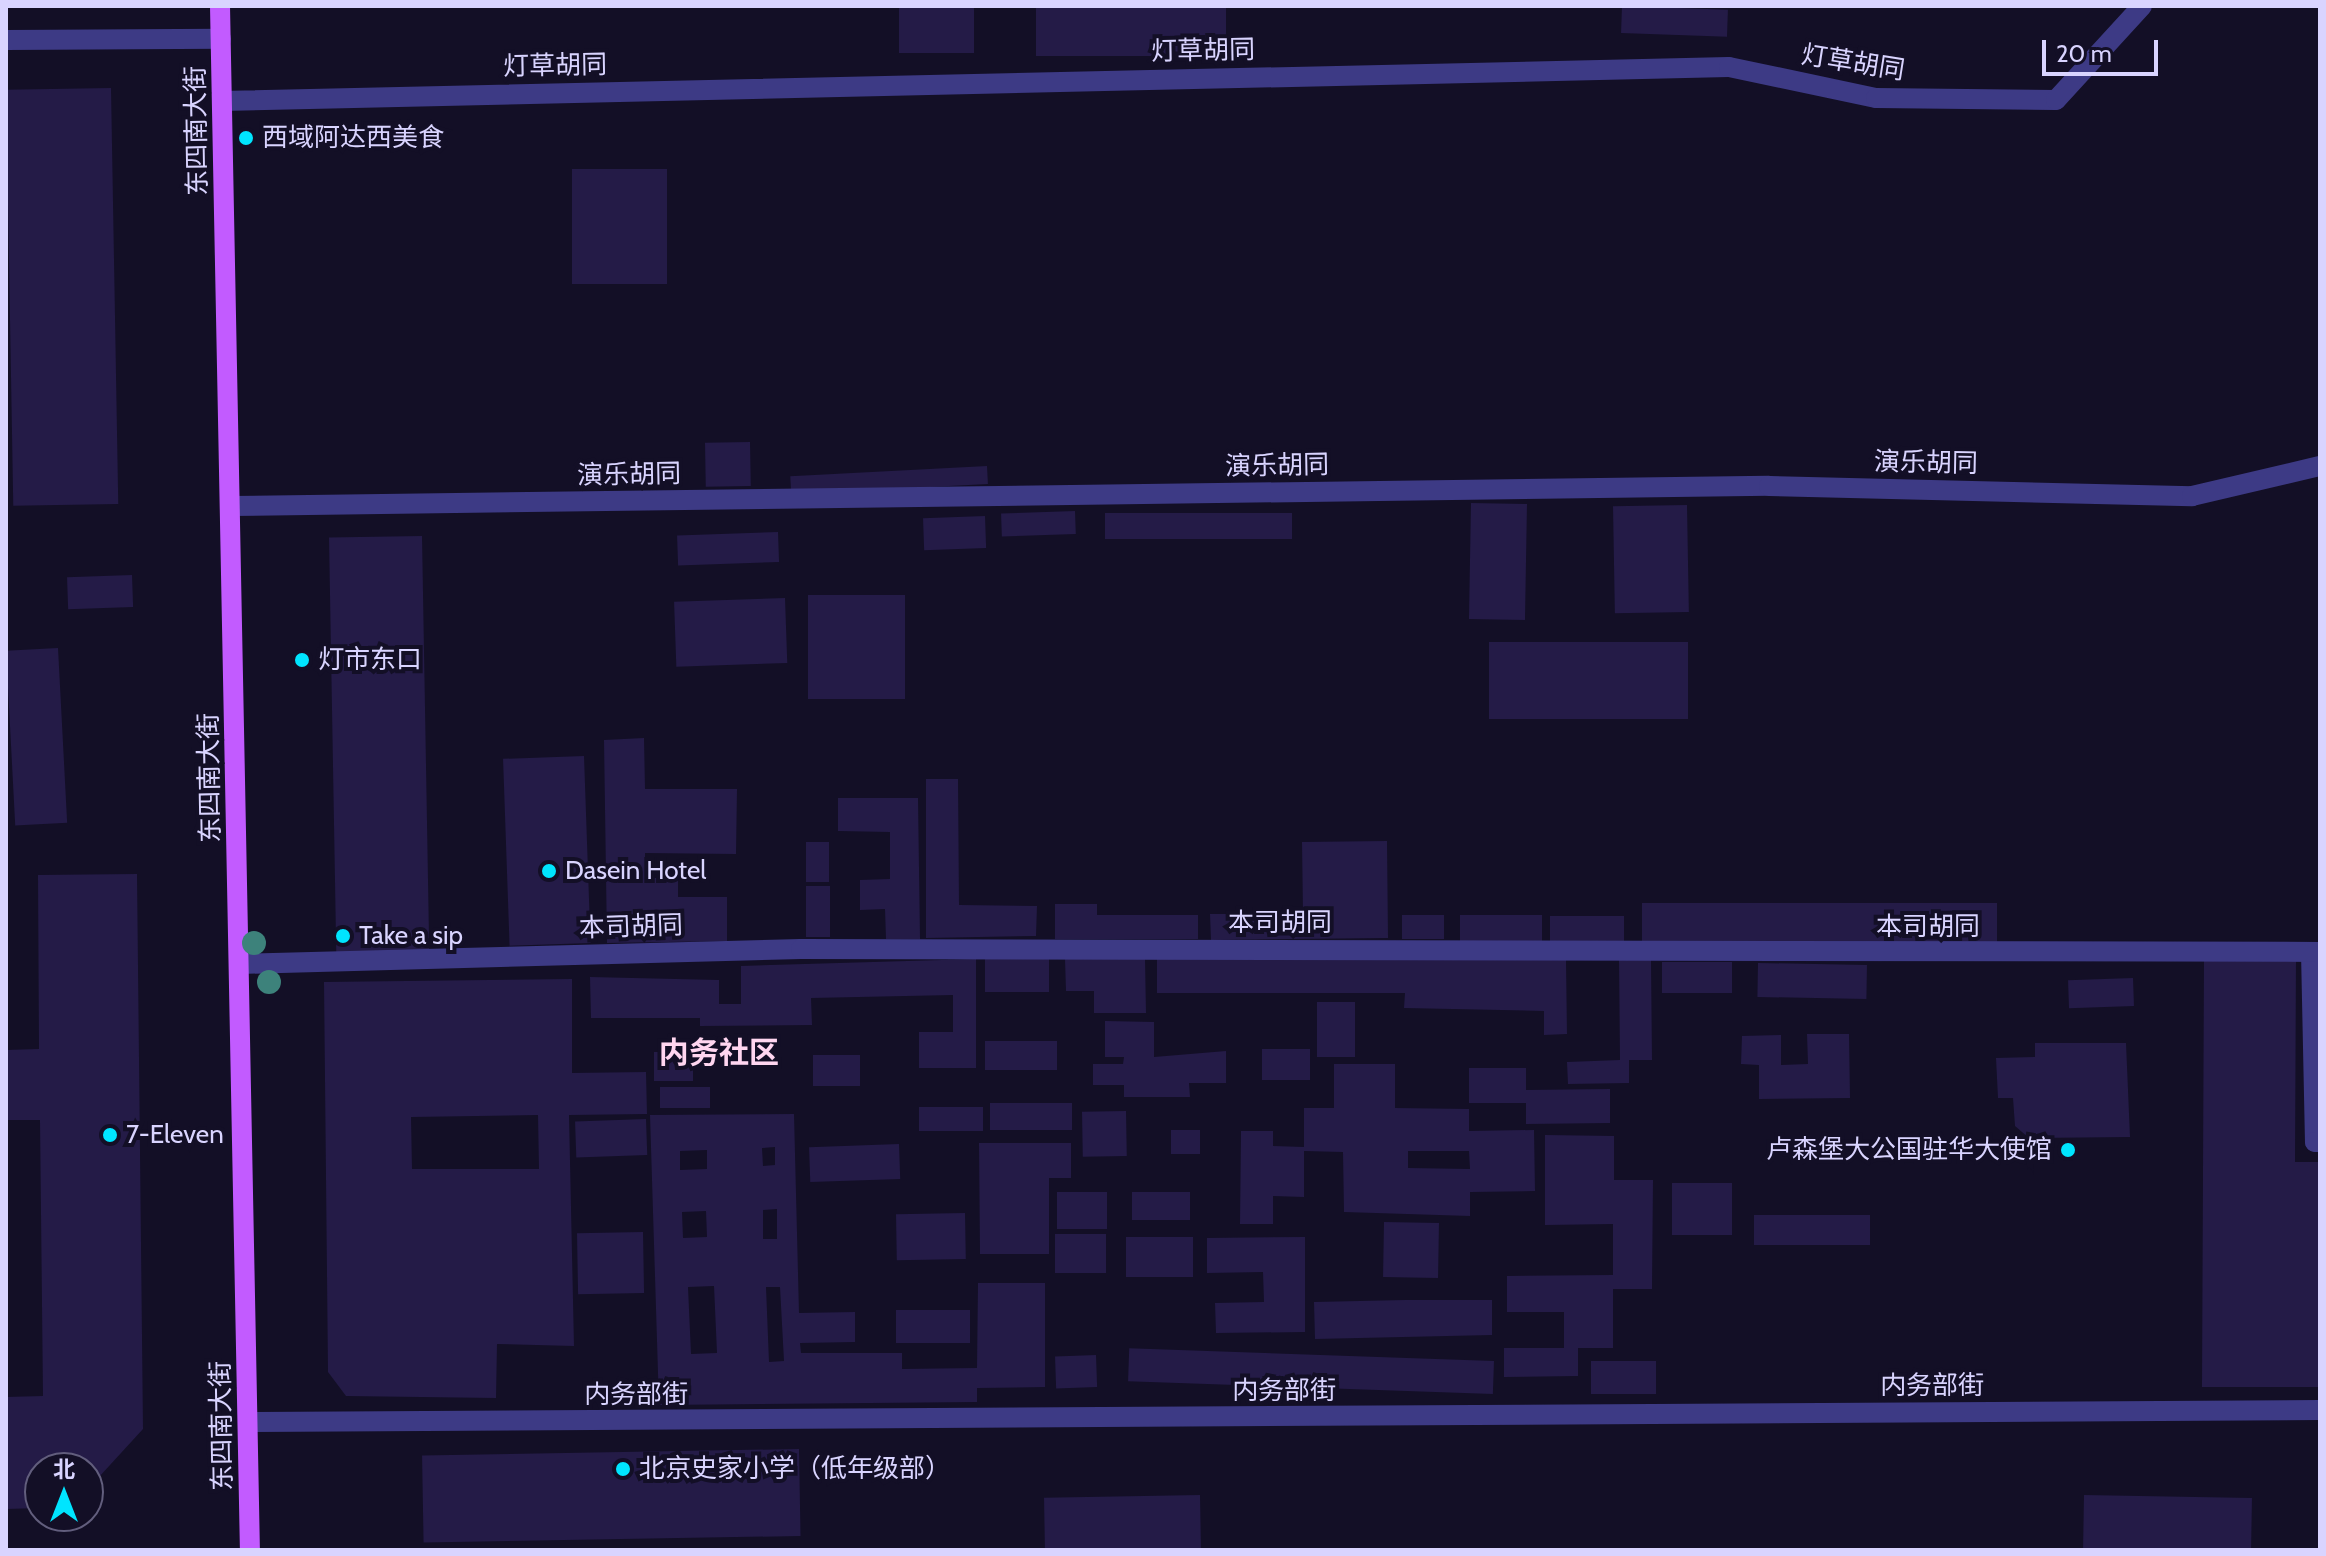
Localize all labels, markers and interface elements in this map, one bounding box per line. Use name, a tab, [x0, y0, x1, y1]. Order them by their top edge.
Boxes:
scale bar	[2046, 24, 2162, 74]
street label: 灯草胡同	[1151, 34, 1255, 68]
street label: 灯草胡同	[1799, 39, 1907, 87]
text: 20 m	[2056, 39, 2112, 68]
street label: 灯草胡同	[503, 49, 607, 83]
street label: 东四南大街	[180, 66, 214, 196]
place label: 西域阿达西美食	[262, 122, 444, 154]
marker: 西域阿达西美食	[237, 129, 255, 147]
street label: 演乐胡同	[1874, 446, 1978, 480]
street label: 演乐胡同	[1225, 449, 1329, 483]
street label: 演乐胡同	[577, 458, 681, 492]
place label: 灯市东口	[318, 644, 422, 676]
marker: 灯市东口	[293, 651, 311, 669]
street label: 东四南大街	[193, 713, 227, 843]
place label: Dasein Hotel	[565, 855, 706, 887]
marker: Dasein Hotel	[540, 862, 558, 880]
street label: 本司胡同	[1228, 907, 1332, 939]
street label: 本司胡同	[578, 910, 684, 944]
street label: 本司胡同	[1876, 911, 1980, 943]
place label: Take a sip	[359, 920, 463, 952]
marker: Take a sip	[334, 927, 352, 945]
district label: 内务社区	[659, 1035, 779, 1071]
place label: 7-Eleven	[126, 1119, 224, 1151]
marker: 7-Eleven	[101, 1126, 119, 1144]
place label: 卢森堡大公国驻华大使馆	[1766, 1134, 2052, 1166]
marker: 卢森堡大公国驻华大使馆	[2059, 1141, 2077, 1159]
street label: 东四南大街	[205, 1361, 239, 1491]
street label: 内务部街	[1880, 1370, 1984, 1402]
street label: 内务部街	[1232, 1375, 1336, 1407]
street label: 内务部街	[584, 1379, 688, 1411]
north arrow	[24, 1452, 104, 1532]
place label: 北京史家小学（低年级部）	[639, 1453, 951, 1485]
text: 北	[53, 1456, 75, 1483]
marker: 北京史家小学（低年级部）	[614, 1460, 632, 1478]

